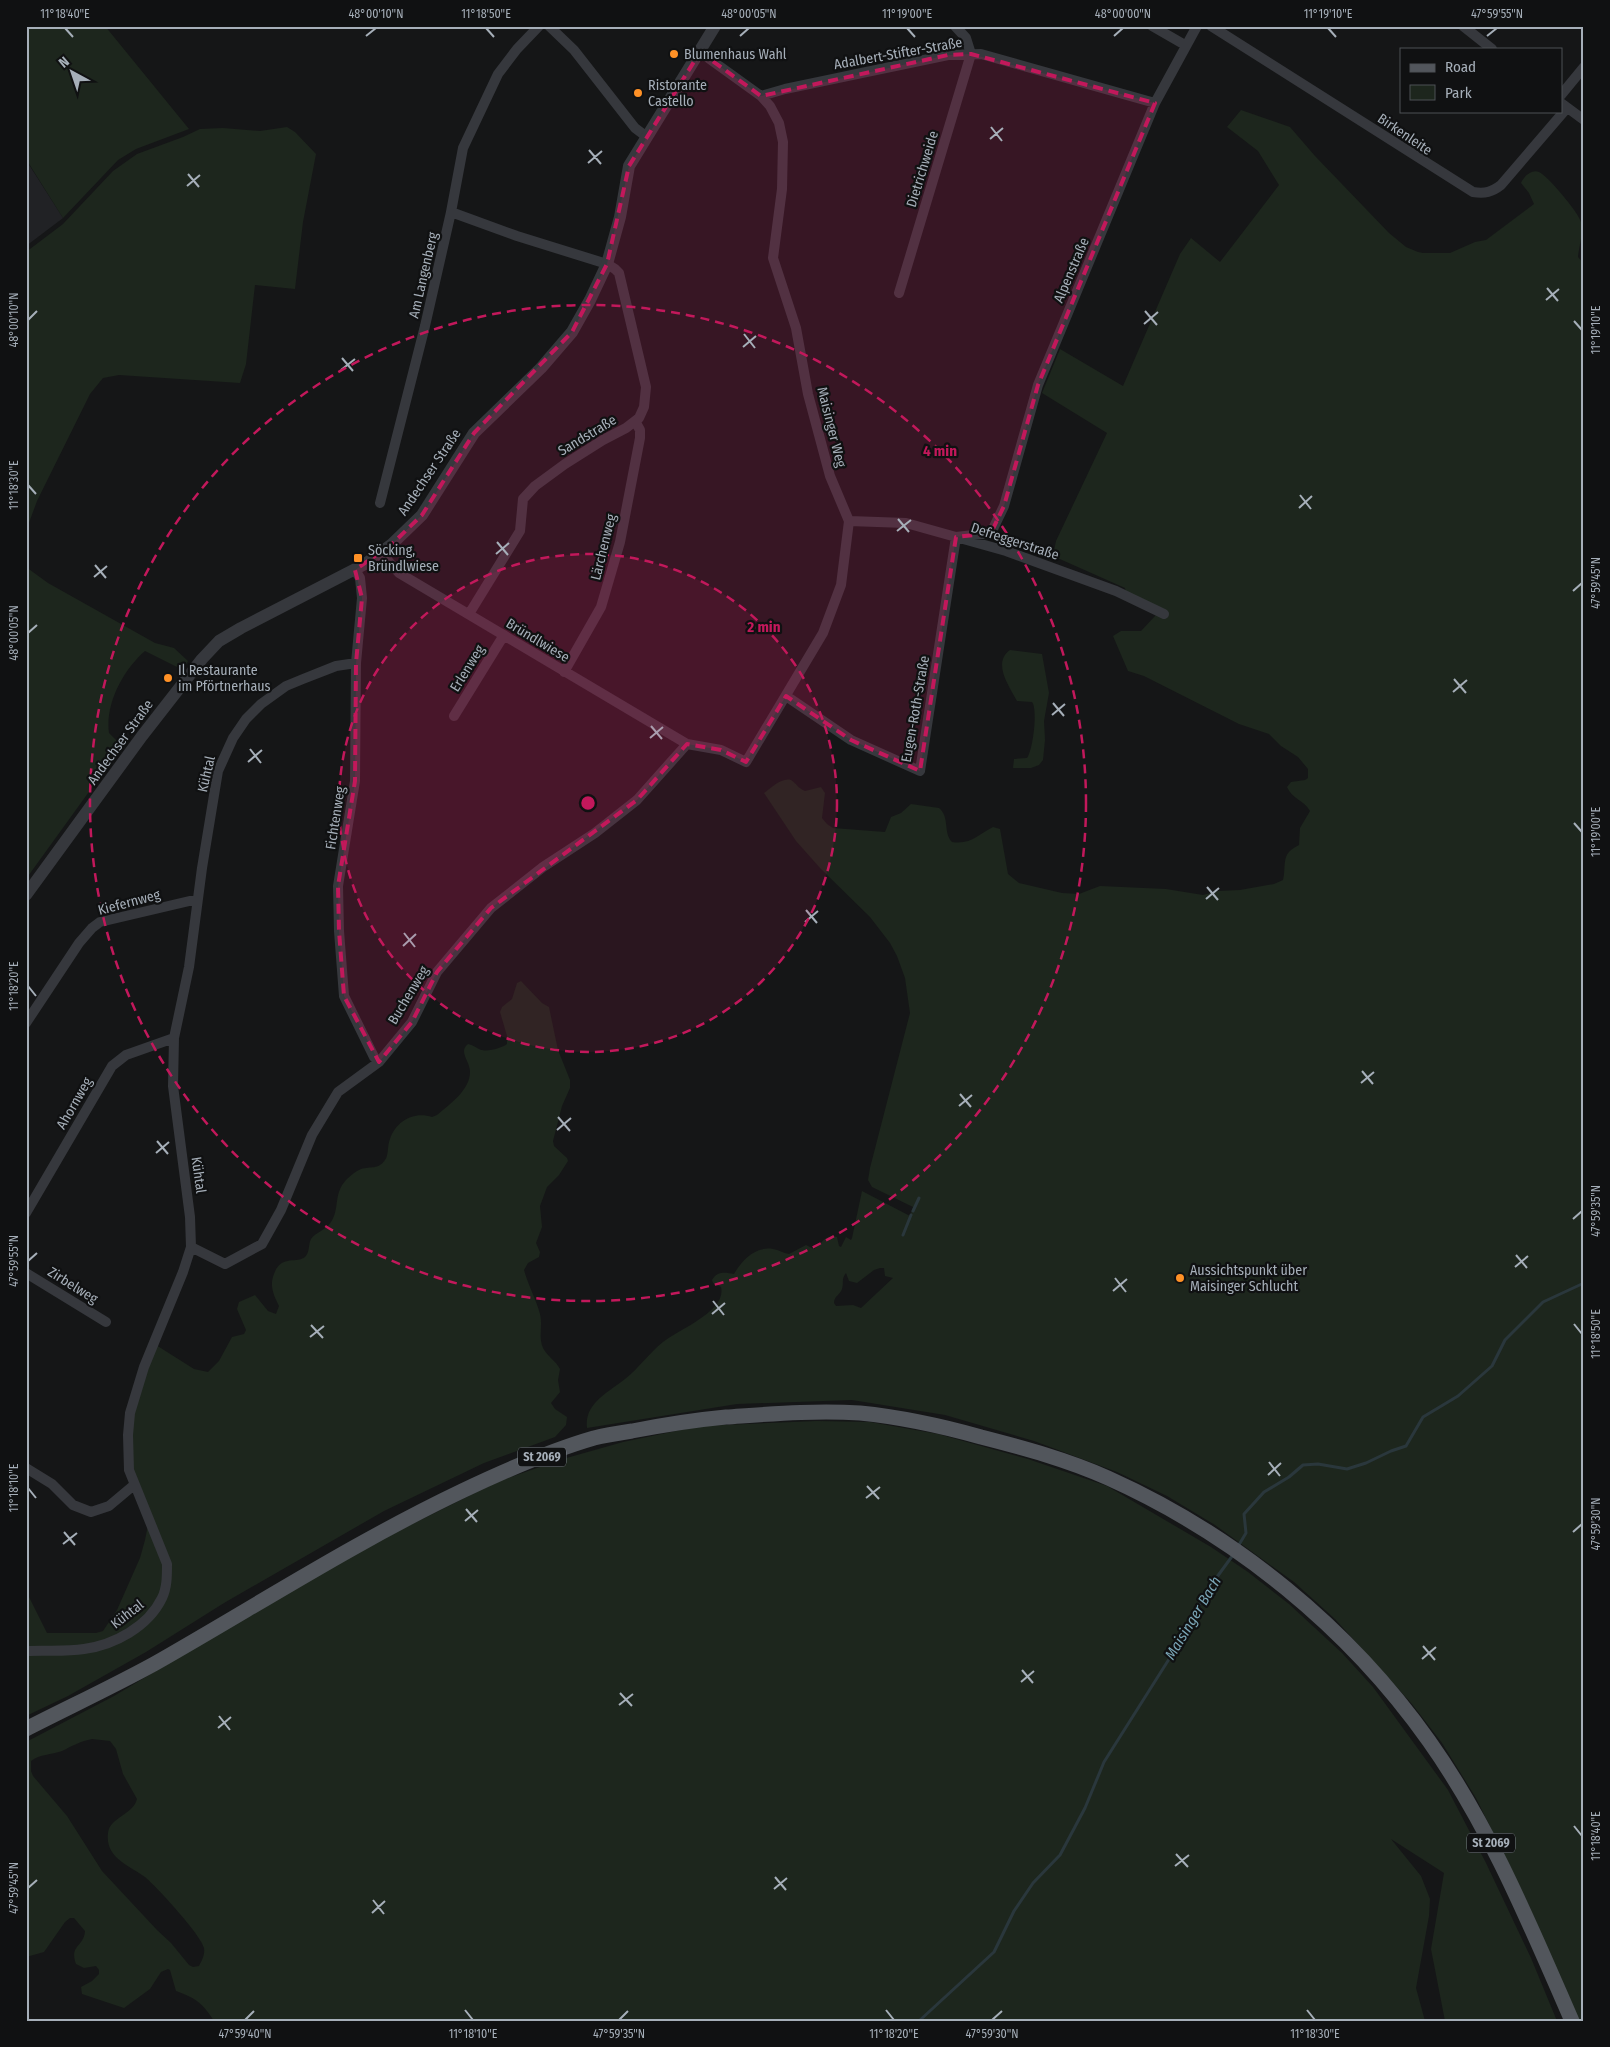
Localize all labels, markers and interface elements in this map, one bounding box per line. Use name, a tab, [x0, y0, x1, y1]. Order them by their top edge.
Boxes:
text: 11°18'40"E	[40, 7, 90, 21]
text: 48°00'10"N	[349, 7, 403, 21]
text: 11°18'50"E	[461, 7, 511, 21]
text: 48°00'05"N	[721, 7, 777, 21]
text: 11°19'00"E	[882, 7, 932, 21]
text: 48°00'00"N	[1095, 7, 1151, 21]
text: 11°19'10"E	[1304, 7, 1353, 21]
text: 47°59'55"N	[1471, 7, 1523, 21]
street label: Adalbert-Stifter-Straße	[833, 34, 964, 73]
place label: Blumenhaus Wahl	[684, 46, 787, 63]
north arrow	[48, 48, 98, 98]
marker: Blumenhaus Wahl	[668, 48, 680, 60]
legend	[1400, 48, 1562, 112]
text: N	[55, 53, 73, 72]
text: Road	[1445, 58, 1476, 76]
place label: Ristorante Castello	[648, 77, 707, 110]
text: Park	[1445, 84, 1472, 102]
marker: Ristorante Castello	[632, 87, 644, 99]
street label: Birkenleite	[1374, 110, 1435, 159]
street label: Dietrichweide	[903, 129, 942, 209]
street label: Am Langenberg	[405, 230, 442, 320]
street label: Alpenstraße	[1050, 235, 1093, 305]
text: 48°00'10"N	[7, 293, 21, 347]
text: 11°19'10"E	[1589, 305, 1603, 354]
street label: Maisinger Weg	[813, 385, 850, 470]
street label: Sandstraße	[555, 411, 620, 459]
street label: Andechser Straße	[394, 426, 465, 519]
text: 4 min	[923, 442, 957, 460]
text: 11°18'30"E	[7, 460, 21, 510]
street label: Lärchenweg	[587, 512, 620, 582]
street label: Defreggerstraße	[969, 519, 1061, 564]
place label: Söcking, Bründlwiese	[368, 542, 439, 575]
marker: Söcking, Bründlwiese	[352, 552, 364, 564]
text: 47°59'45"N	[1589, 557, 1603, 609]
text: 48°00'05"N	[7, 605, 21, 661]
street label: Bründlwiese	[503, 615, 573, 666]
text: 2 min	[746, 618, 781, 636]
street label: Erlenweg	[446, 641, 489, 695]
street label: Eugen-Roth-Straße	[898, 654, 933, 764]
place label: Il Restaurante im Pförtnerhaus	[178, 662, 271, 695]
marker: Il Restaurante im Pförtnerhaus	[162, 672, 174, 684]
street label: Andechser Straße	[84, 696, 157, 788]
street label: Kühtal	[194, 754, 219, 794]
street label: Fichtenweg	[322, 785, 349, 851]
centre of rings	[579, 794, 597, 812]
text: 11°19'00"E	[1589, 807, 1603, 857]
street label: Kiefernweg	[96, 886, 163, 919]
text: 11°18'20"E	[7, 961, 21, 1011]
street label: Buchenweg	[384, 963, 433, 1028]
street label: Ahornweg	[53, 1074, 96, 1132]
street label: Kühtal	[188, 1156, 210, 1195]
text: 47°59'35"N	[1589, 1185, 1603, 1237]
text: 47°59'55"N	[7, 1235, 21, 1287]
place label: Aussichtspunkt über Maisinger Schlucht	[1190, 1262, 1307, 1295]
street label: Zirbelweg	[45, 1263, 101, 1308]
marker: Aussichtspunkt über Maisinger Schlucht	[1174, 1272, 1186, 1284]
text: 11°18'50"E	[1589, 1309, 1603, 1359]
road number: St 2069	[518, 1448, 566, 1466]
text: 11°18'10"E	[7, 1463, 21, 1512]
text: 47°59'30"N	[1589, 1497, 1603, 1551]
water label: Maisinger Bach	[1161, 1573, 1225, 1663]
street label: Kühtal	[108, 1596, 147, 1632]
text: 11°18'40"E	[1589, 1811, 1603, 1861]
road number: St 2069	[1467, 1834, 1515, 1852]
text: 47°59'45"N	[7, 1862, 21, 1914]
text: 47°59'40"N	[218, 2027, 272, 2041]
text: 11°18'10"E	[449, 2027, 498, 2041]
text: 47°59'35"N	[593, 2027, 645, 2041]
text: 11°18'20"E	[869, 2027, 919, 2041]
text: 47°59'30"N	[965, 2027, 1019, 2041]
text: 11°18'30"E	[1290, 2027, 1340, 2041]

